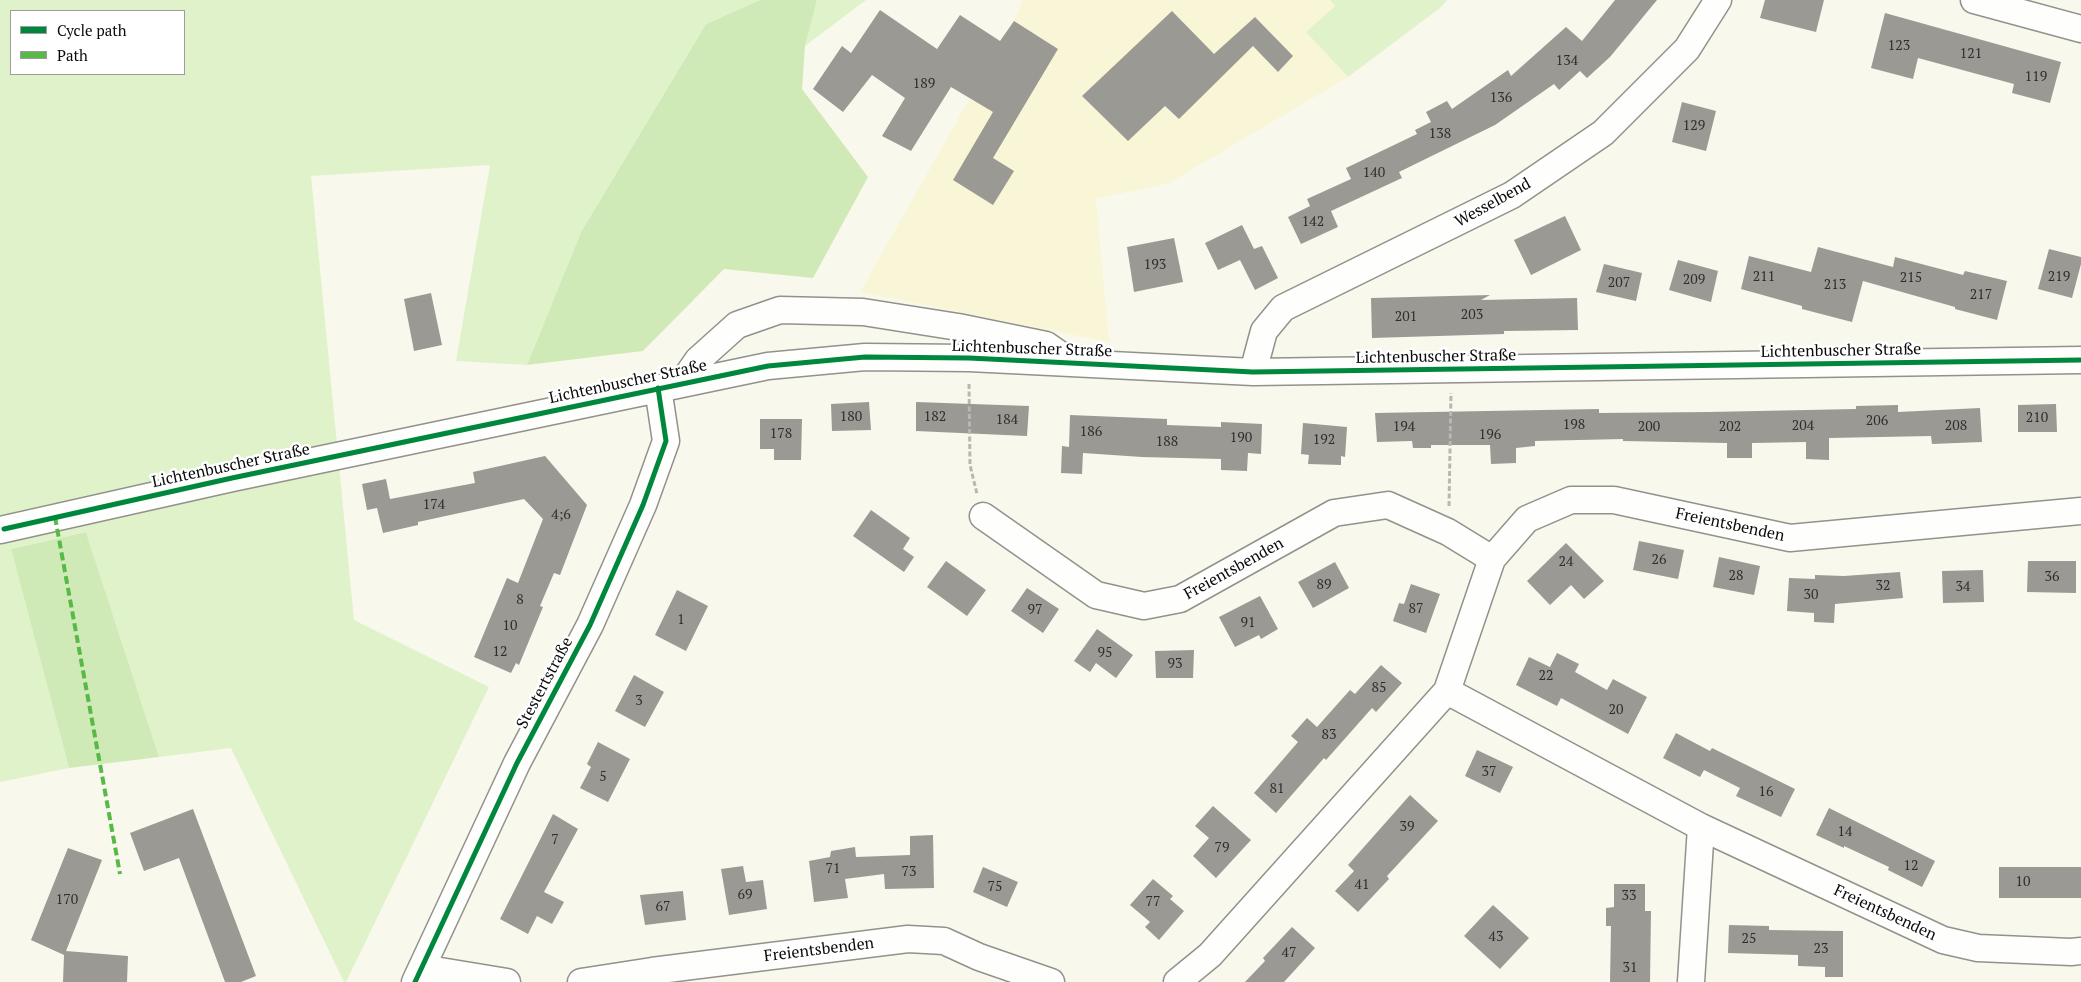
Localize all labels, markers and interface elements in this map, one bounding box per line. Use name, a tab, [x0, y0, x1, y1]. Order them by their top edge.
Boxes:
legend	[10, 10, 185, 75]
text: Cycle path	[57, 20, 127, 40]
house number: 123	[1888, 38, 1910, 54]
text: Path	[57, 45, 88, 65]
house number: 121	[1960, 46, 1982, 62]
house number: 134	[1556, 53, 1578, 69]
house number: 119	[2025, 69, 2047, 85]
house number: 189	[913, 76, 935, 92]
house number: 136	[1490, 90, 1512, 106]
house number: 129	[1683, 118, 1705, 134]
house number: 138	[1429, 126, 1451, 142]
house number: 140	[1363, 165, 1385, 181]
street label: Wesselbend	[1452, 174, 1534, 232]
house number: 142	[1302, 214, 1324, 230]
house number: 193	[1144, 257, 1166, 273]
house number: 211	[1753, 269, 1775, 285]
house number: 219	[2048, 269, 2070, 285]
house number: 215	[1900, 270, 1922, 286]
house number: 209	[1683, 272, 1705, 288]
house number: 207	[1608, 275, 1630, 291]
house number: 213	[1824, 277, 1846, 293]
house number: 217	[1970, 287, 1992, 303]
house number: 203	[1461, 307, 1483, 323]
house number: 201	[1395, 309, 1417, 325]
street label: Lichtenbuscher Straße	[951, 337, 1113, 361]
street label: Lichtenbuscher Straße	[1761, 340, 1921, 362]
street label: Lichtenbuscher Straße	[1356, 346, 1516, 368]
street label: Lichtenbuscher Straße	[547, 356, 709, 408]
house number: 180	[840, 409, 862, 425]
house number: 182	[924, 409, 946, 425]
house number: 210	[2026, 410, 2048, 426]
house number: 184	[996, 412, 1018, 428]
house number: 206	[1866, 413, 1888, 429]
house number: 198	[1563, 417, 1585, 433]
house number: 204	[1792, 418, 1814, 434]
house number: 208	[1945, 418, 1967, 434]
house number: 194	[1393, 419, 1415, 435]
house number: 200	[1638, 419, 1660, 435]
house number: 202	[1719, 419, 1741, 435]
house number: 186	[1080, 424, 1102, 440]
house number: 178	[770, 426, 792, 442]
house number: 196	[1479, 427, 1501, 443]
house number: 190	[1230, 430, 1252, 446]
house number: 192	[1313, 432, 1335, 448]
house number: 188	[1156, 434, 1178, 450]
street label: Lichtenbuscher Straße	[150, 440, 312, 492]
house number: 174	[423, 497, 445, 513]
street label: Freientsbenden	[1674, 504, 1786, 546]
house number: 4;6	[551, 507, 571, 523]
street label: Freientsbenden	[1181, 534, 1287, 604]
house number: 26	[1652, 552, 1666, 568]
house number: 24	[1559, 554, 1573, 570]
house number: 28	[1729, 568, 1743, 584]
house number: 36	[2045, 569, 2059, 585]
house number: 89	[1317, 577, 1331, 593]
house number: 32	[1876, 578, 1890, 594]
house number: 34	[1956, 579, 1970, 595]
house number: 30	[1804, 587, 1818, 603]
house number: 8	[516, 592, 524, 608]
house number: 87	[1409, 601, 1423, 617]
house number: 97	[1028, 602, 1042, 618]
house number: 1	[677, 612, 685, 628]
house number: 91	[1241, 615, 1255, 631]
house number: 10	[503, 618, 517, 634]
street label: Stestertstraße	[513, 634, 577, 732]
house number: 12	[493, 644, 507, 660]
house number: 95	[1098, 645, 1112, 661]
house number: 93	[1168, 656, 1182, 672]
house number: 22	[1539, 668, 1553, 684]
house number: 85	[1372, 680, 1386, 696]
house number: 3	[635, 693, 643, 709]
house number: 20	[1609, 702, 1623, 718]
house number: 83	[1322, 727, 1336, 743]
house number: 37	[1482, 764, 1496, 780]
house number: 5	[599, 769, 607, 785]
house number: 81	[1270, 781, 1284, 797]
house number: 16	[1759, 784, 1773, 800]
house number: 39	[1400, 819, 1414, 835]
house number: 14	[1838, 824, 1852, 840]
house number: 7	[551, 832, 559, 848]
house number: 79	[1215, 840, 1229, 856]
house number: 12	[1904, 858, 1918, 874]
house number: 71	[826, 861, 840, 877]
house number: 73	[902, 864, 916, 880]
house number: 10	[2016, 874, 2030, 890]
house number: 41	[1355, 877, 1369, 893]
house number: 75	[988, 879, 1002, 895]
street label: Freientsbenden	[1831, 881, 1939, 945]
house number: 69	[738, 887, 752, 903]
house number: 33	[1622, 888, 1636, 904]
house number: 170	[56, 892, 78, 908]
house number: 77	[1146, 894, 1160, 910]
house number: 67	[656, 899, 670, 915]
house number: 43	[1489, 929, 1503, 945]
house number: 25	[1742, 931, 1756, 947]
street label: Freientsbenden	[763, 934, 875, 966]
house number: 23	[1814, 941, 1828, 957]
house number: 47	[1282, 945, 1296, 961]
house number: 31	[1623, 960, 1637, 976]

